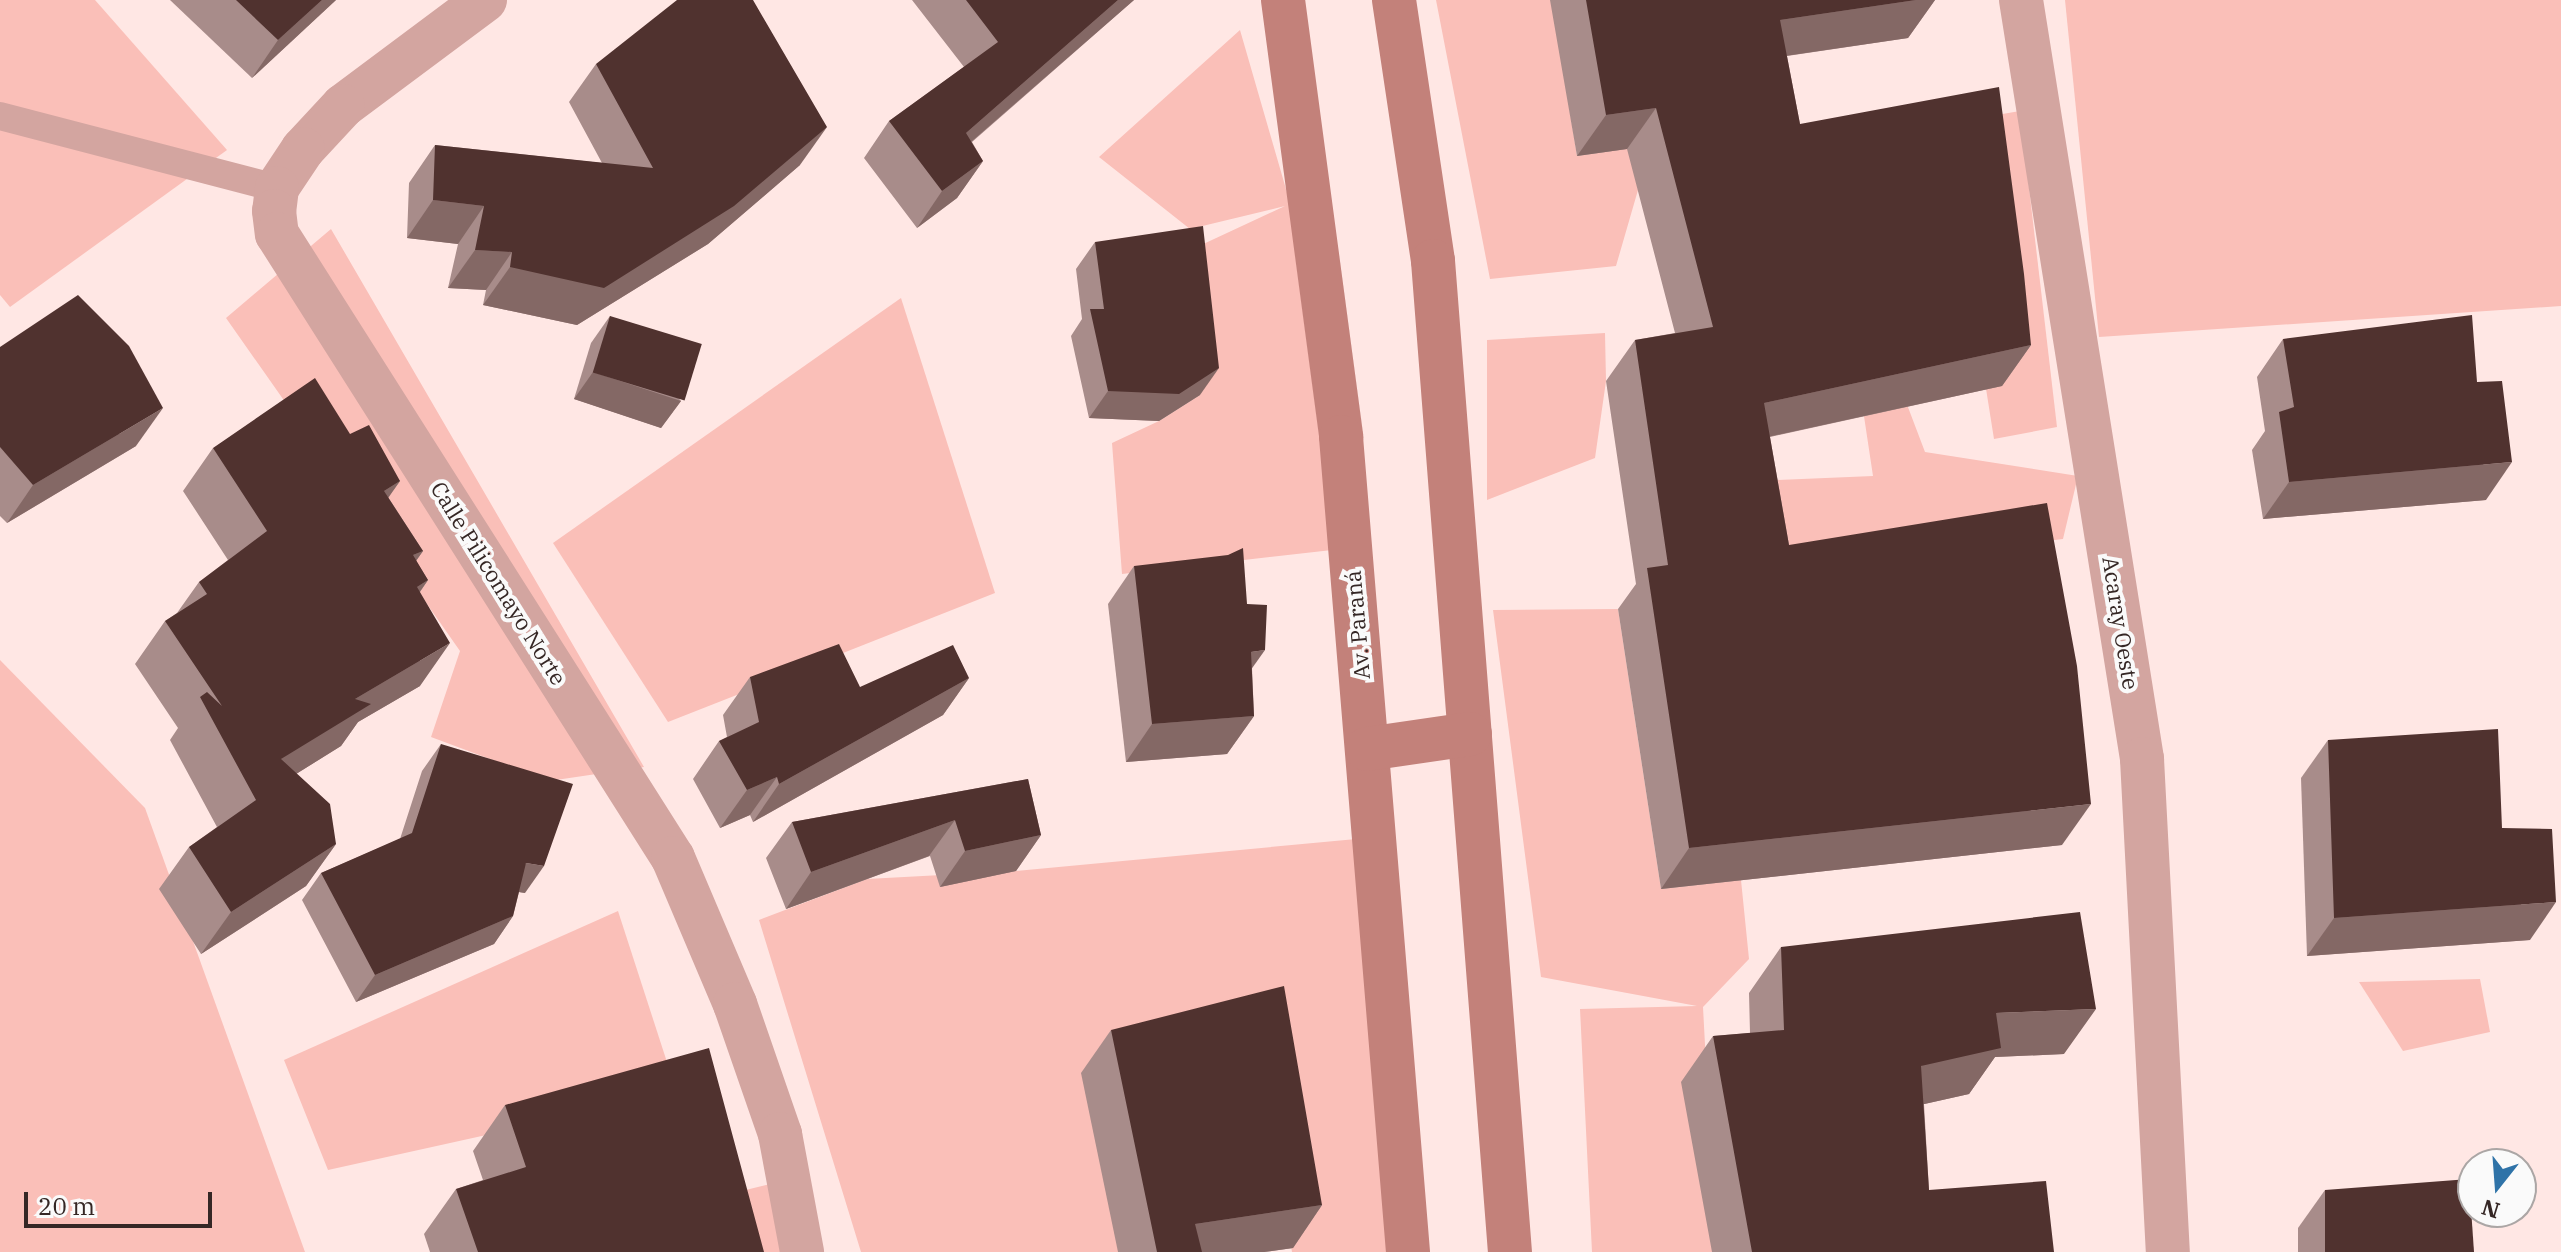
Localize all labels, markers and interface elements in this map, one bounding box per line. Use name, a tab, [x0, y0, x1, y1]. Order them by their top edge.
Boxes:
street label: Calle Pilicomayo Norte	[426, 477, 572, 689]
street label: Acaray Oeste	[2097, 555, 2145, 691]
street label: Av. Paraná	[1339, 569, 1375, 681]
north arrow	[2457, 1148, 2537, 1228]
scale bar	[28, 1176, 216, 1226]
text: 20 m	[38, 1190, 95, 1222]
text: N	[2478, 1193, 2503, 1226]

